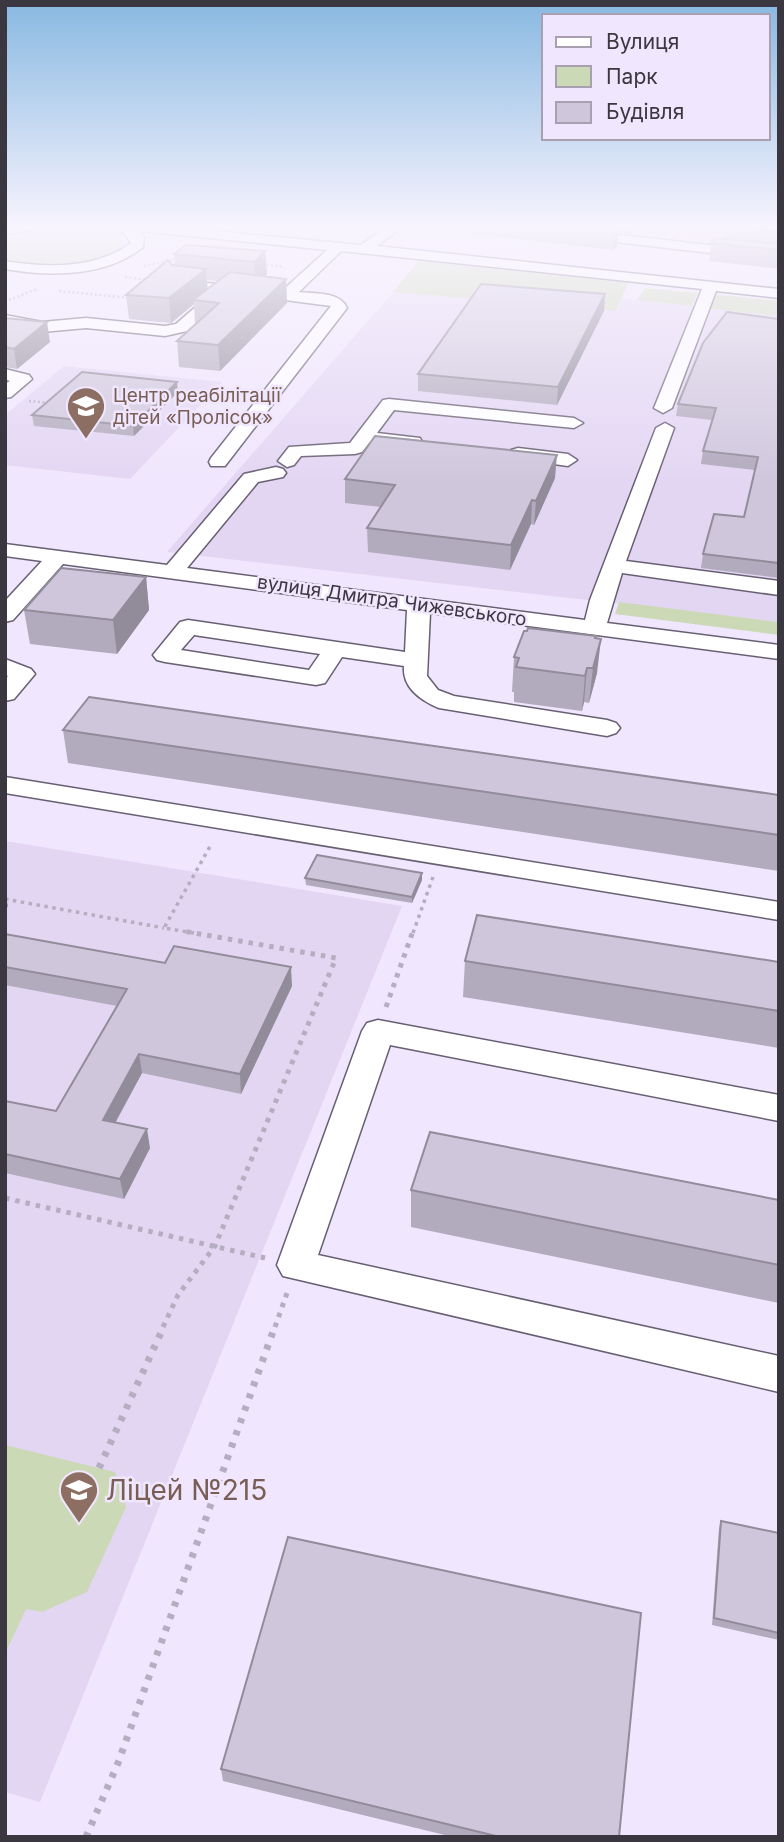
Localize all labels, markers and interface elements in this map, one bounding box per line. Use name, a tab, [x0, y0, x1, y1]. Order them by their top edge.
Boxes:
legend	[542, 14, 770, 140]
text: Вулиця	[606, 29, 679, 54]
text: Парк	[606, 64, 658, 89]
text: Будівля	[606, 99, 684, 124]
place label: Центр реабілітації дітей «Пролісок»	[113, 384, 282, 429]
school or university icon: Центр реабілітації дітей «Пролісок»	[65, 385, 107, 440]
street label: вулиця Дмитра Чижевського	[256, 570, 528, 631]
school or university icon: Ліцей №215	[58, 1469, 100, 1524]
place label: Ліцей №215	[106, 1473, 267, 1507]

